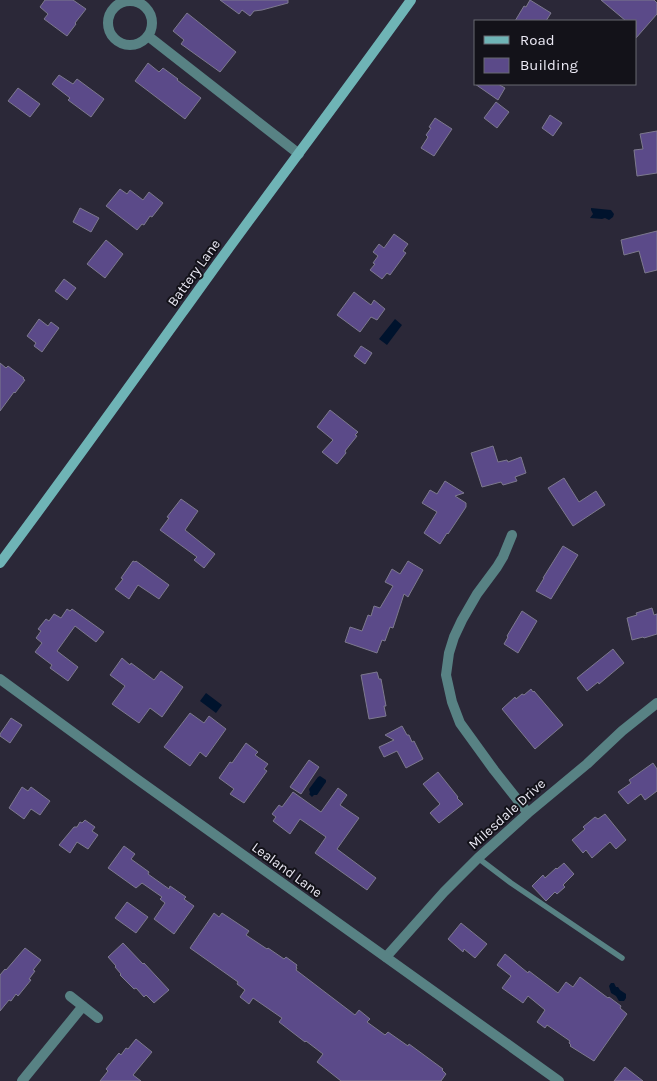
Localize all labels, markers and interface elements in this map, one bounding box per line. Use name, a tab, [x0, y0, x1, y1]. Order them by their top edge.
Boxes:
legend	[474, 20, 637, 85]
text: Road	[520, 31, 555, 49]
text: Building	[520, 56, 578, 74]
street label: Battery Lane	[164, 236, 224, 310]
street label: Milesdale Drive	[465, 775, 549, 853]
street label: Lealand Lane	[248, 839, 326, 901]

